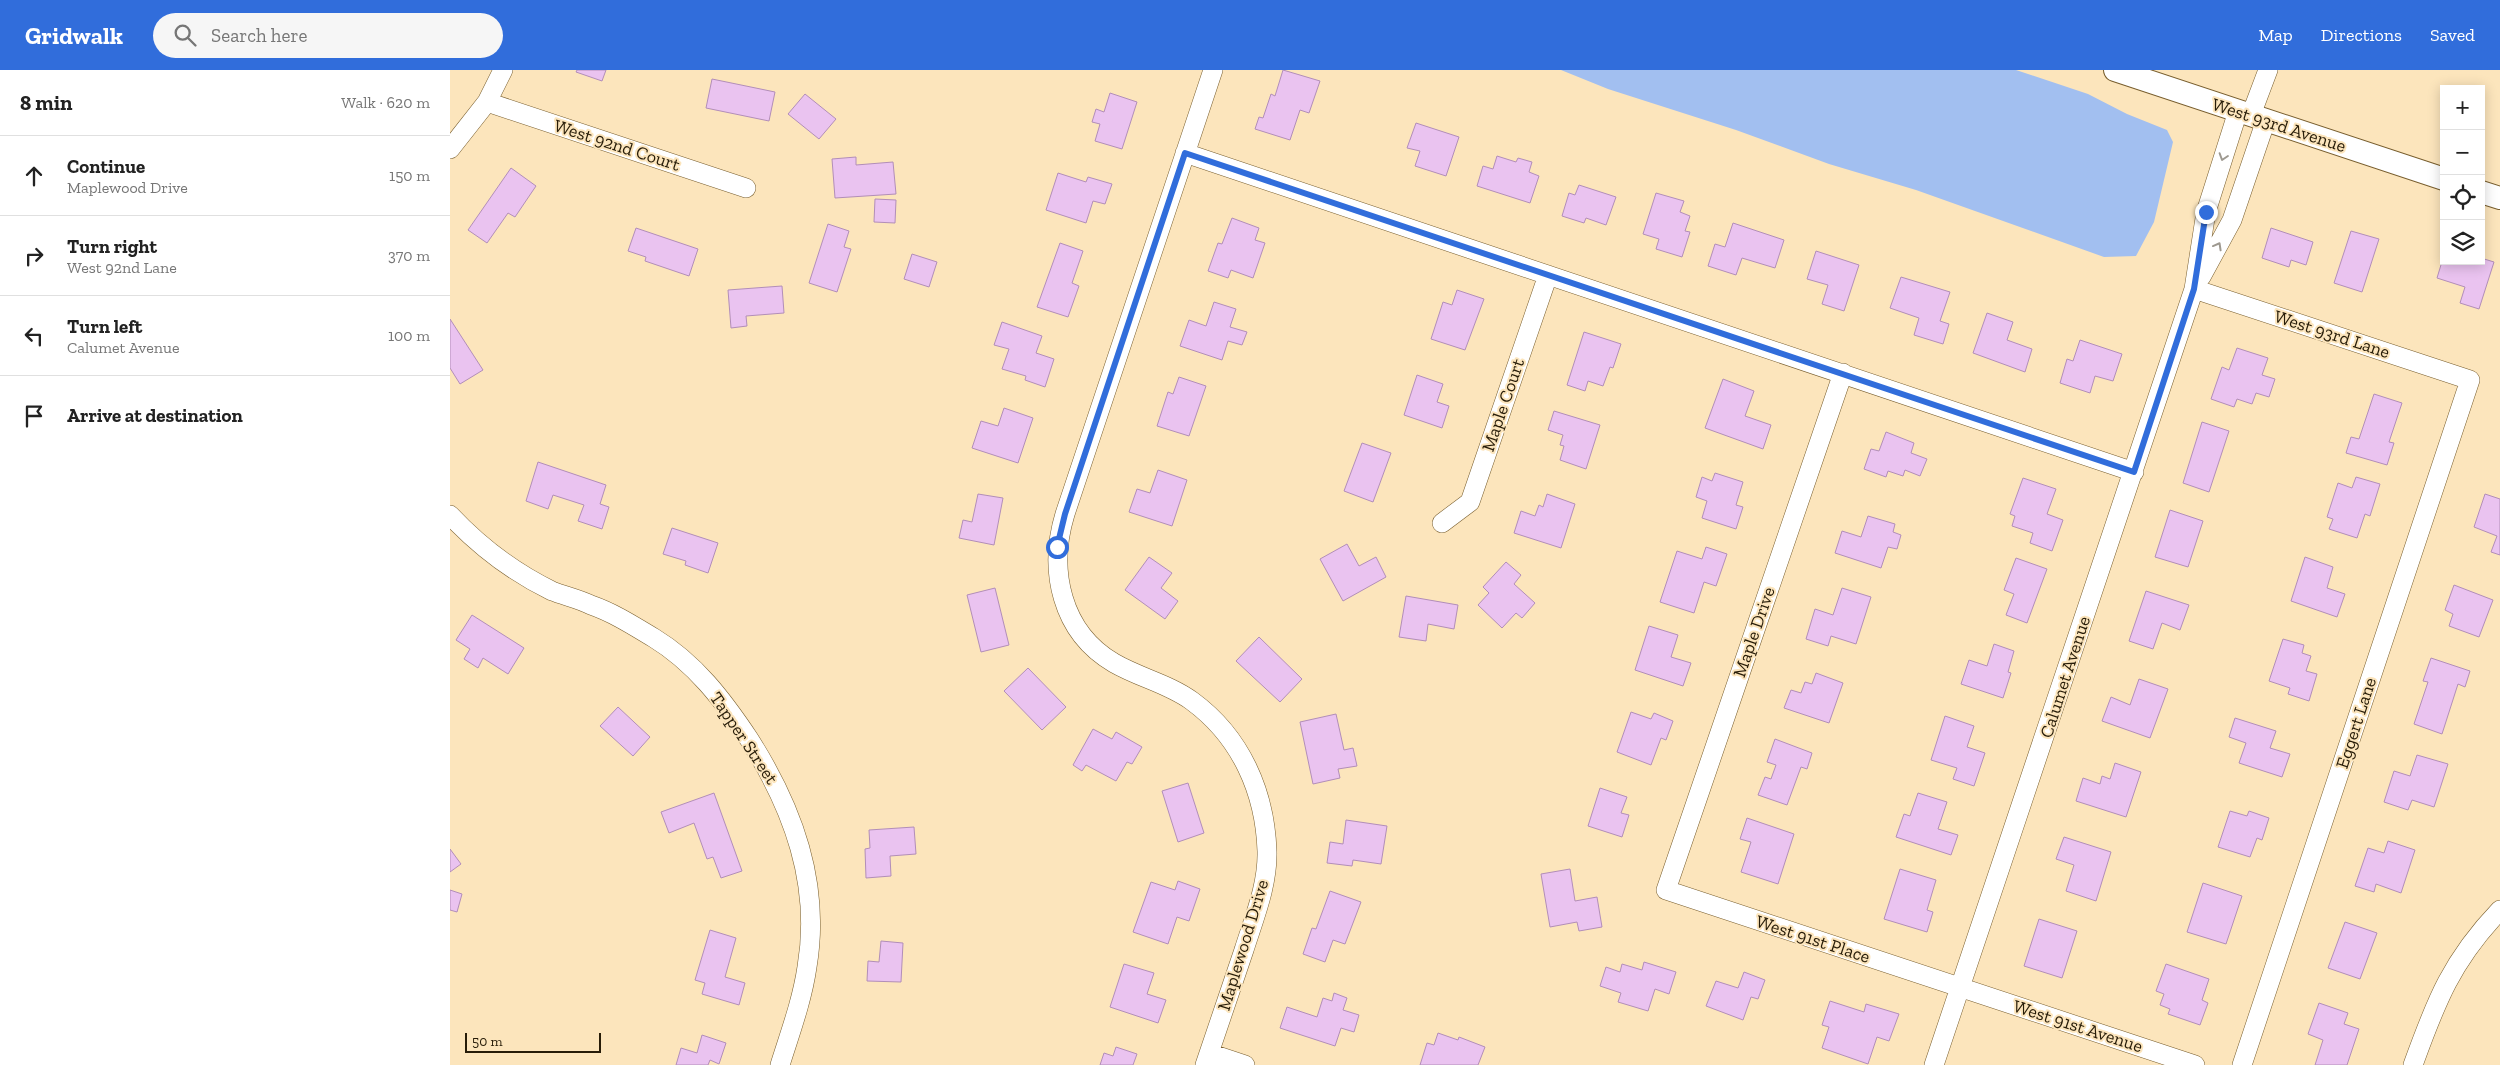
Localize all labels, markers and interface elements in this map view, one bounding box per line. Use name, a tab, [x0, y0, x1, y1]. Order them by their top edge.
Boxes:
search box	[153, 13, 503, 58]
text: Gridwalk	[25, 21, 123, 50]
icon: search	[171, 21, 199, 49]
text: Search here	[211, 24, 307, 47]
text: Map	[2258, 24, 2293, 46]
text: Directions	[2321, 24, 2402, 46]
text: Saved	[2430, 24, 2475, 46]
map controls	[2440, 85, 2485, 265]
button: +	[2440, 85, 2485, 130]
text: 8 min	[20, 90, 72, 115]
text: Walk · 620 m	[341, 93, 430, 112]
street label: West 93rd Avenue	[2209, 93, 2349, 157]
street label: West 92nd Court	[551, 114, 683, 176]
button: −	[2440, 130, 2485, 175]
one-way arrow	[2219, 153, 2229, 161]
text: Continue	[67, 155, 145, 178]
icon: ahead	[20, 162, 48, 190]
text: 150 m	[389, 166, 430, 185]
button: locate	[2440, 175, 2485, 220]
text: Maplewood Drive	[67, 178, 188, 197]
route end	[2195, 201, 2218, 224]
button: layers	[2440, 220, 2485, 265]
text: Turn right	[67, 235, 157, 258]
icon: right	[20, 242, 48, 270]
one-way arrow	[2211, 242, 2221, 251]
text: 370 m	[388, 246, 430, 265]
text: West 92nd Lane	[67, 258, 177, 277]
street label: West 93rd Lane	[2271, 305, 2393, 363]
text: Turn left	[67, 315, 142, 338]
icon: left	[20, 322, 48, 350]
text: 100 m	[388, 326, 430, 345]
text: Calumet Avenue	[67, 338, 179, 357]
street label: Maple Court	[1477, 355, 1529, 454]
icon: arrive	[20, 402, 48, 430]
text: Arrive at destination	[67, 404, 243, 427]
route start	[1046, 536, 1069, 559]
street label: Maple Drive	[1728, 584, 1780, 680]
street label: Calumet Avenue	[2035, 613, 2095, 741]
street label: Eggert Lane	[2331, 675, 2381, 771]
street label: Tapper Street	[705, 688, 783, 789]
street label: Maplewood Drive	[1213, 877, 1273, 1013]
street label: West 91st Place	[1753, 910, 1873, 968]
street label: West 91st Avenue	[2011, 995, 2145, 1057]
scale bar	[465, 1030, 601, 1053]
text: 50 m	[472, 1033, 503, 1050]

